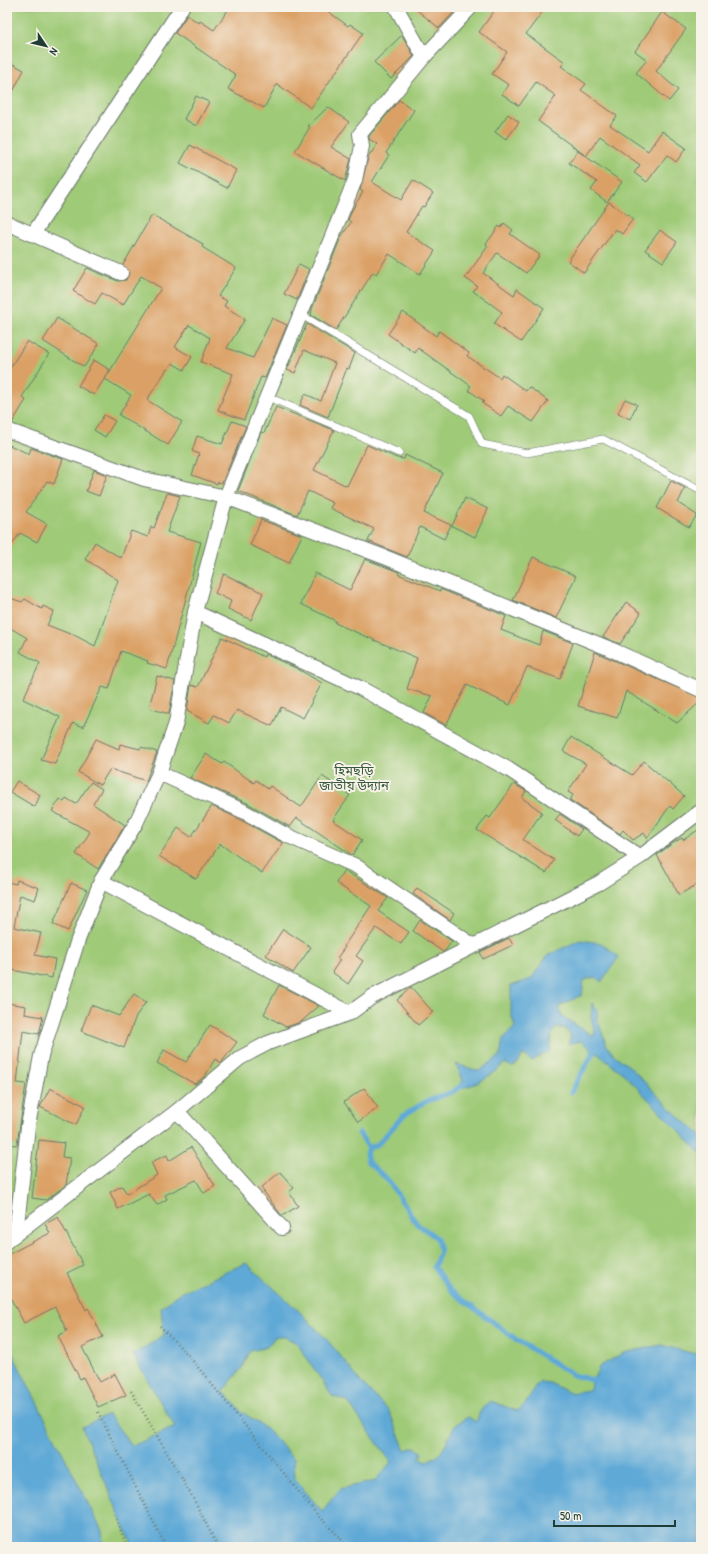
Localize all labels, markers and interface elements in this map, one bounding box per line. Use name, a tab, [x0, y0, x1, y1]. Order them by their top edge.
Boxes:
north arrow	[26, 26, 66, 66]
text: N	[47, 45, 62, 58]
park label: হিমছড়ি জাতীয় উদ্যান	[318, 761, 389, 794]
scale bar	[554, 1502, 675, 1528]
text: 50 m	[560, 1507, 581, 1524]

